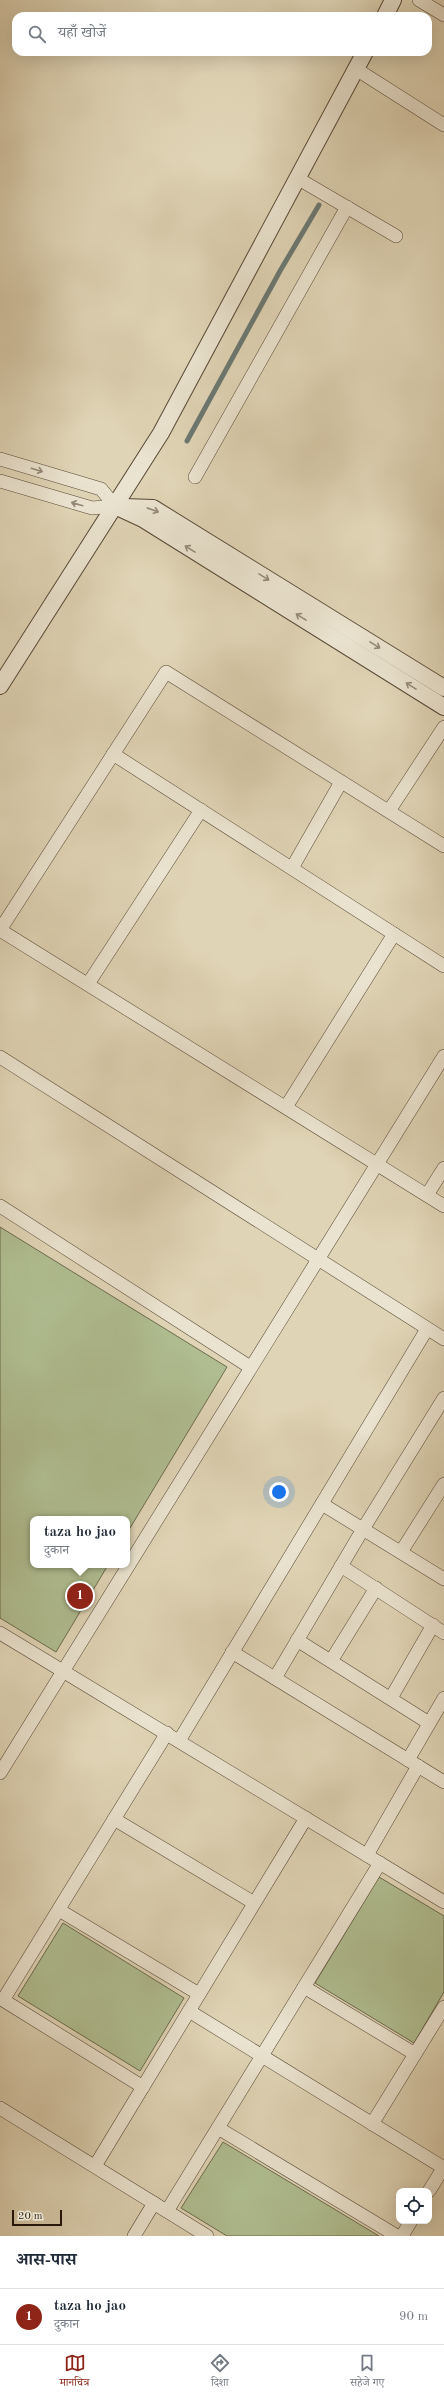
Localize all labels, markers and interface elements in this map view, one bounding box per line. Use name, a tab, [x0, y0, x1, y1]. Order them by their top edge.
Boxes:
search box	[12, 12, 432, 56]
icon: search	[26, 23, 48, 45]
text: यहाँ खोजें	[58, 26, 106, 41]
one-way arrow	[31, 467, 44, 474]
one-way arrow	[70, 499, 83, 507]
one-way arrow	[147, 507, 160, 514]
one-way arrow	[184, 544, 196, 552]
one-way arrow	[258, 573, 269, 581]
one-way arrow	[295, 613, 306, 622]
one-way arrow	[369, 642, 381, 650]
one-way arrow	[406, 682, 417, 690]
your location	[269, 1482, 289, 1502]
popup	[30, 1516, 130, 1568]
text: taza ho jao	[44, 1525, 116, 1540]
text: दुकान	[44, 1544, 69, 1557]
pin: 1	[67, 1581, 93, 1611]
map controls	[396, 2188, 432, 2224]
button: locate	[396, 2188, 432, 2224]
scale bar	[12, 2208, 62, 2227]
text: 20 m	[18, 2211, 43, 2222]
text: आस-पास	[16, 2252, 76, 2269]
text: taza ho jao	[54, 2299, 126, 2314]
text: 1	[25, 2310, 33, 2323]
text: 90 m	[399, 2310, 428, 2323]
text: दुकान	[54, 2318, 79, 2331]
tab: मानचित्र	[60, 2352, 89, 2393]
tab: दिशा	[209, 2352, 231, 2393]
tab: सहेजे गए	[350, 2352, 384, 2393]

